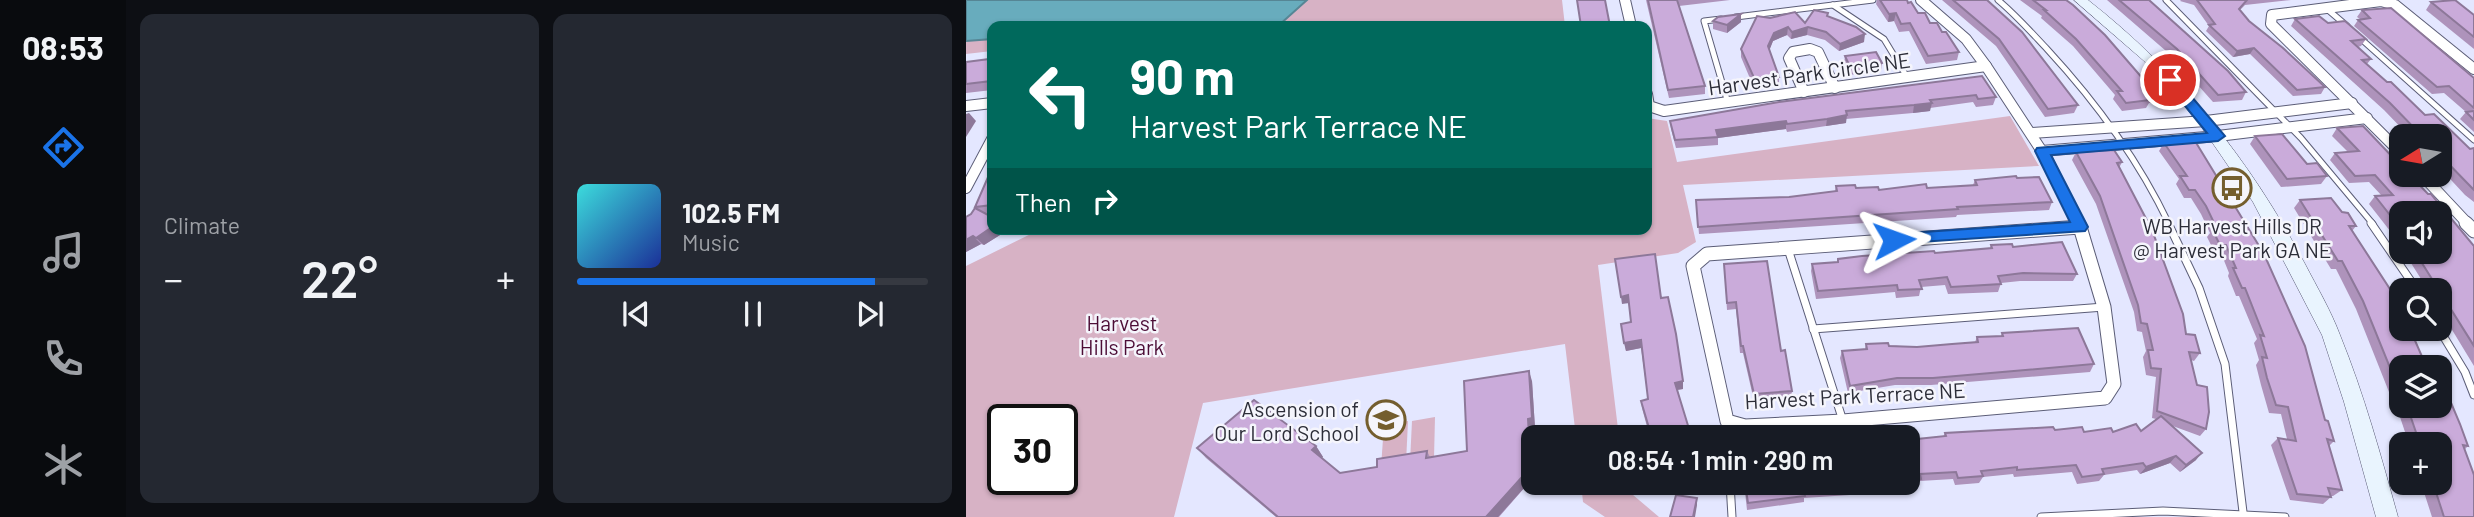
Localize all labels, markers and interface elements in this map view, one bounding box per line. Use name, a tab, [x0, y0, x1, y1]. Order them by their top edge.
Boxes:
text: 08:53	[22, 28, 104, 66]
text: 90 m	[1130, 46, 1235, 105]
street label: Harvest Park Circle NE	[1706, 46, 1912, 100]
icon: left	[1015, 49, 1106, 140]
pin	[2140, 50, 2200, 110]
icon: arrive	[2151, 61, 2189, 99]
text: Harvest Park Terrace NE	[1130, 106, 1467, 144]
icon: directions	[39, 123, 88, 172]
north arrow	[2389, 124, 2452, 187]
map controls	[2389, 124, 2452, 495]
bus stop icon: WB Harvest Hills DR @ Harvest Park GA NE	[2211, 167, 2253, 209]
icon: right	[1086, 182, 1124, 220]
text: Then	[1015, 186, 1072, 217]
text: 102.5 FM	[682, 197, 780, 228]
button: sound	[2389, 201, 2452, 264]
position arrow	[1857, 203, 1931, 277]
text: Climate	[164, 211, 240, 239]
place label: WB Harvest Hills DR @ Harvest Park GA NE	[2133, 213, 2331, 262]
icon: music	[39, 228, 88, 277]
text: Music	[682, 228, 740, 256]
text: 22°	[301, 246, 378, 308]
text: −	[164, 255, 183, 301]
text: +	[496, 255, 515, 301]
button: search	[2389, 278, 2452, 341]
icon: previous	[617, 295, 655, 333]
icon: pause	[734, 295, 772, 333]
icon: next	[851, 295, 889, 333]
park label: Harvest Hills Park	[1080, 310, 1164, 359]
icon: phone	[39, 334, 88, 383]
button: layers	[2389, 355, 2452, 418]
street label: Harvest Park Terrace NE	[1744, 377, 1966, 413]
place label: Ascension of Our Lord School	[1214, 396, 1359, 445]
school or university icon: Ascension of Our Lord School	[1365, 399, 1407, 441]
speed limit sign: 30	[987, 404, 1078, 495]
button: +	[2389, 432, 2452, 495]
icon: climate	[39, 440, 88, 489]
text: 08:54 · 1 min · 290 m	[1608, 444, 1833, 475]

